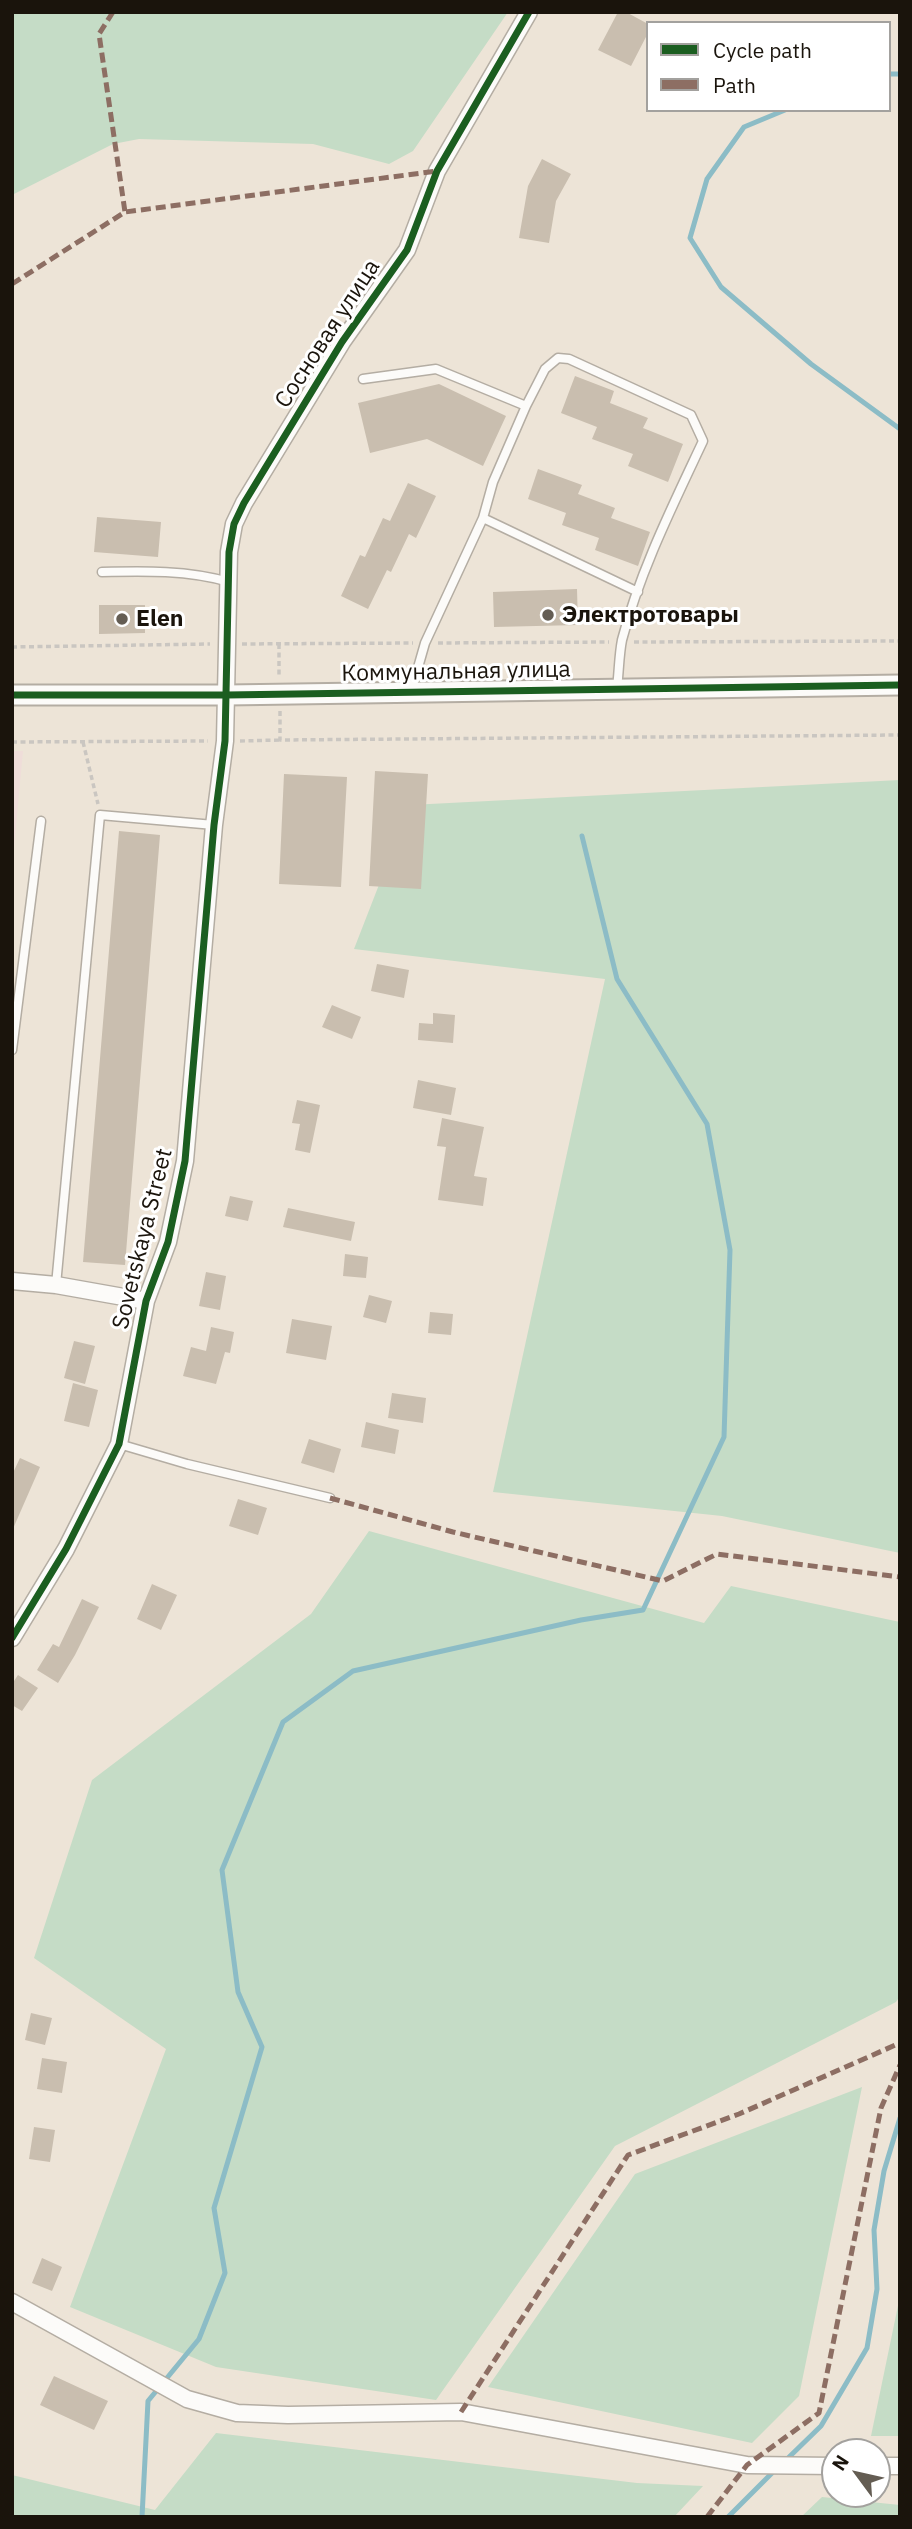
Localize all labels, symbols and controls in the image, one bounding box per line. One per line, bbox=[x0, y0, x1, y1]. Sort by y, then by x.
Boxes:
legend bbox=[646, 21, 891, 112]
text: Cycle path bbox=[713, 36, 812, 64]
text: Path bbox=[713, 71, 756, 99]
street label: Сосновая улица bbox=[270, 255, 386, 413]
place label: Электротовары bbox=[562, 601, 739, 629]
place label: Elen bbox=[136, 605, 184, 633]
marker: Электротовары bbox=[540, 607, 556, 623]
marker: Elen bbox=[114, 611, 130, 627]
street label: Коммунальная улица bbox=[341, 656, 571, 688]
street label: Sovetskaya Street bbox=[107, 1146, 179, 1332]
north arrow bbox=[821, 2438, 891, 2508]
text: N bbox=[826, 2450, 854, 2475]

